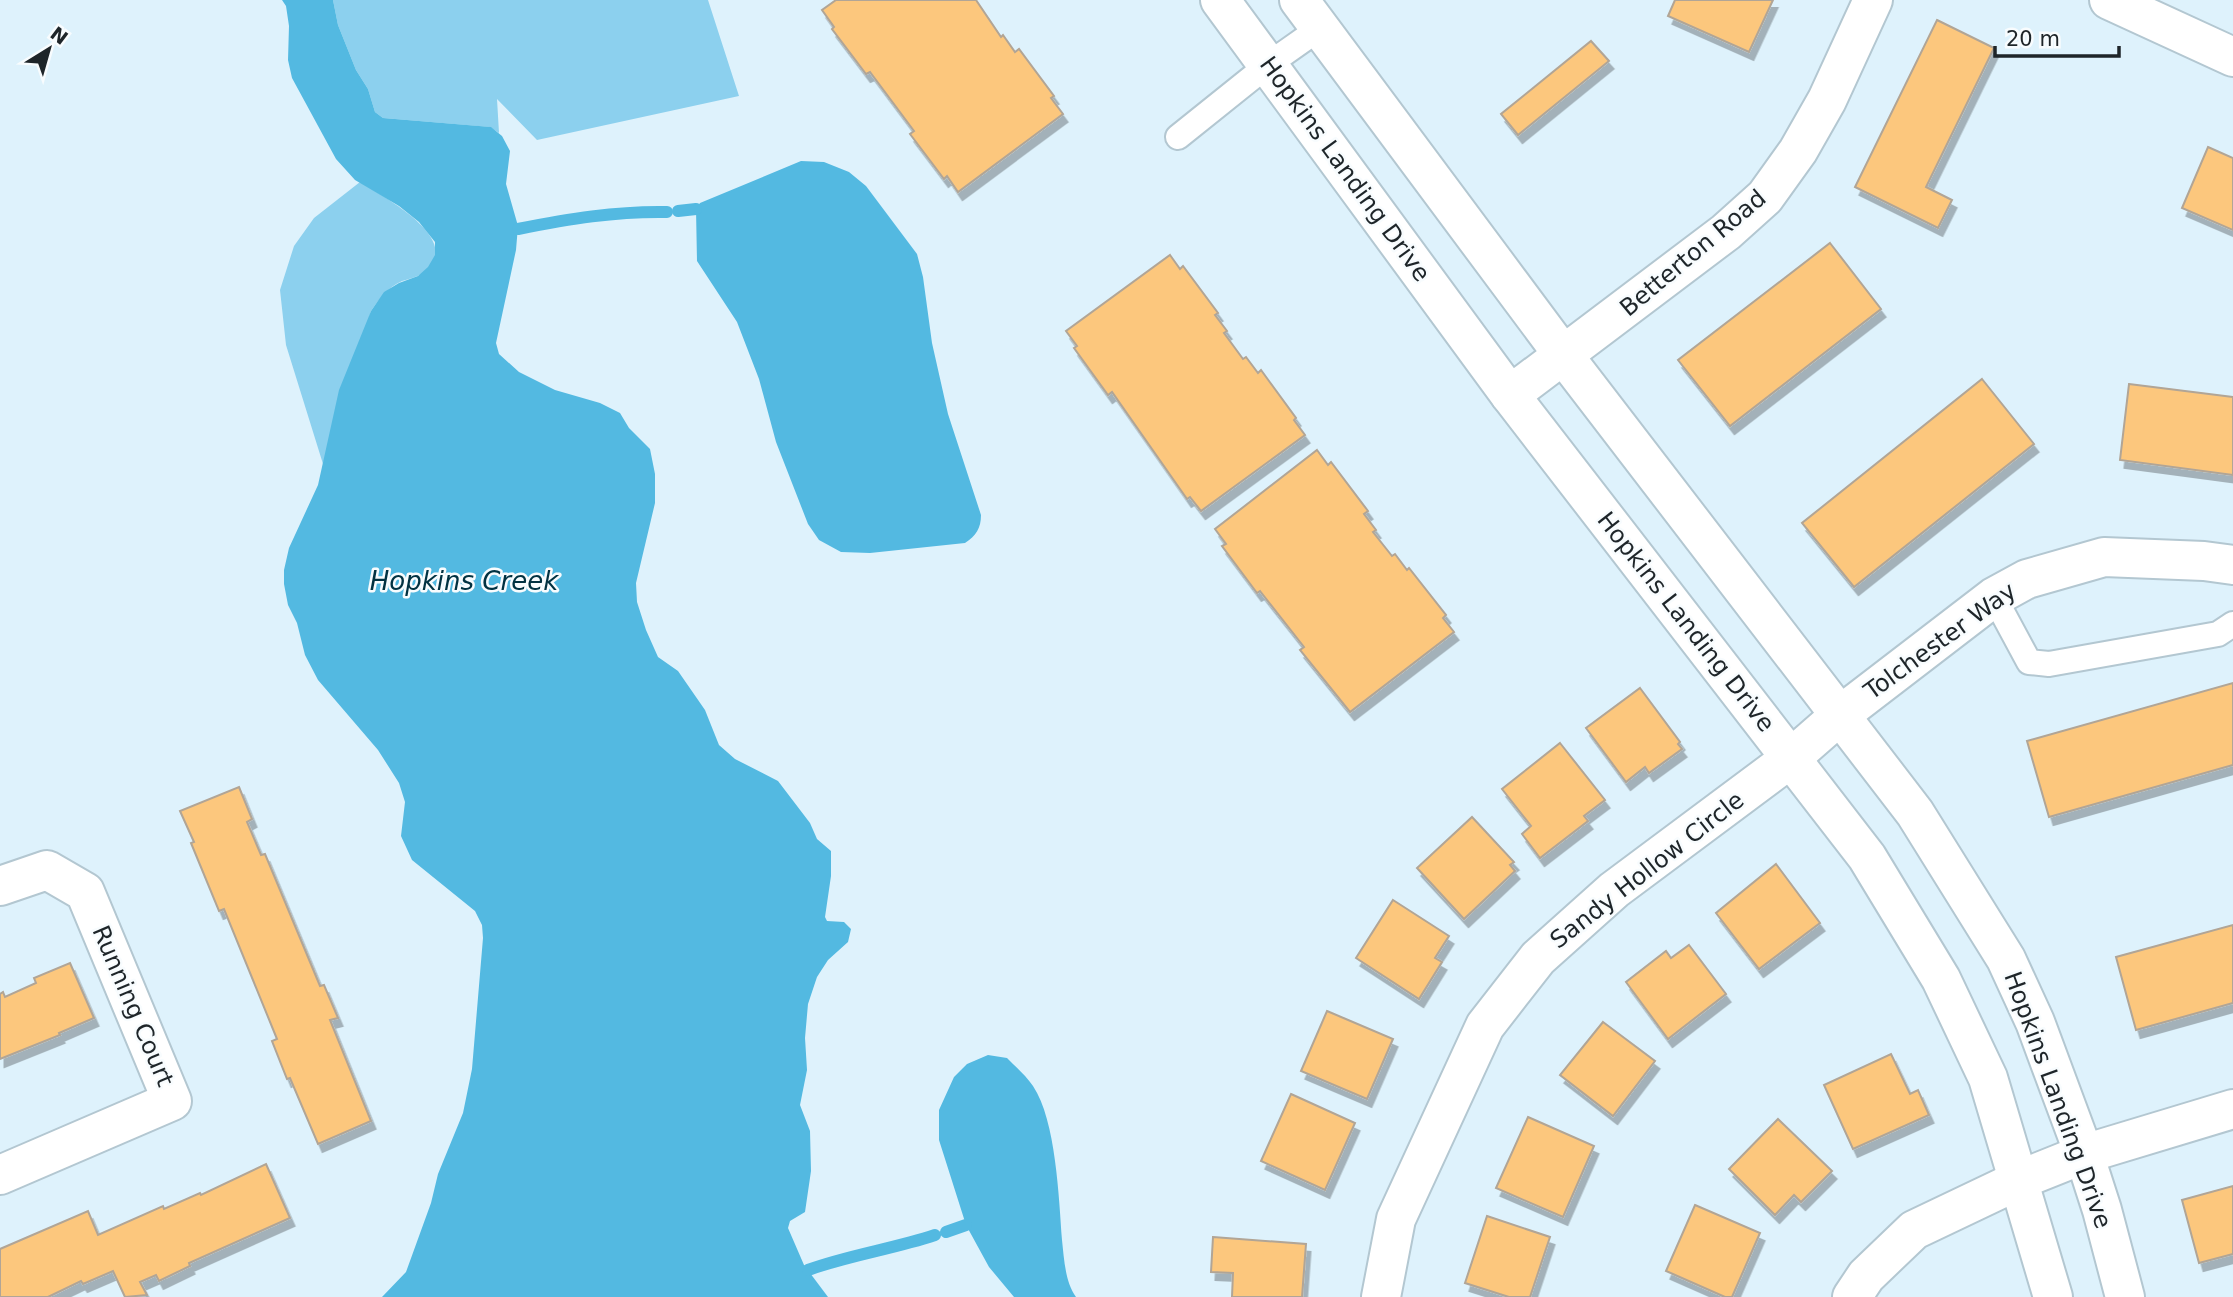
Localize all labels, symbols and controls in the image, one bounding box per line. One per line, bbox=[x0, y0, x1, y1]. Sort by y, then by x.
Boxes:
north arrow bbox=[14, 14, 84, 84]
scale bar bbox=[1995, 14, 2119, 58]
text: N bbox=[46, 22, 72, 49]
text: 20 m bbox=[2006, 27, 2060, 51]
street label: Hopkins Landing Drive bbox=[1254, 51, 1436, 287]
street label: Betterton Road bbox=[1614, 184, 1772, 322]
street label: Hopkins Landing Drive bbox=[1592, 507, 1780, 737]
water label: Hopkins Creek bbox=[370, 566, 559, 596]
street label: Tolchester Way bbox=[1858, 577, 2021, 706]
street label: Sandy Hollow Circle bbox=[1545, 786, 1749, 954]
street label: Running Court bbox=[87, 921, 179, 1091]
street label: Hopkins Landing Drive bbox=[1998, 968, 2118, 1232]

